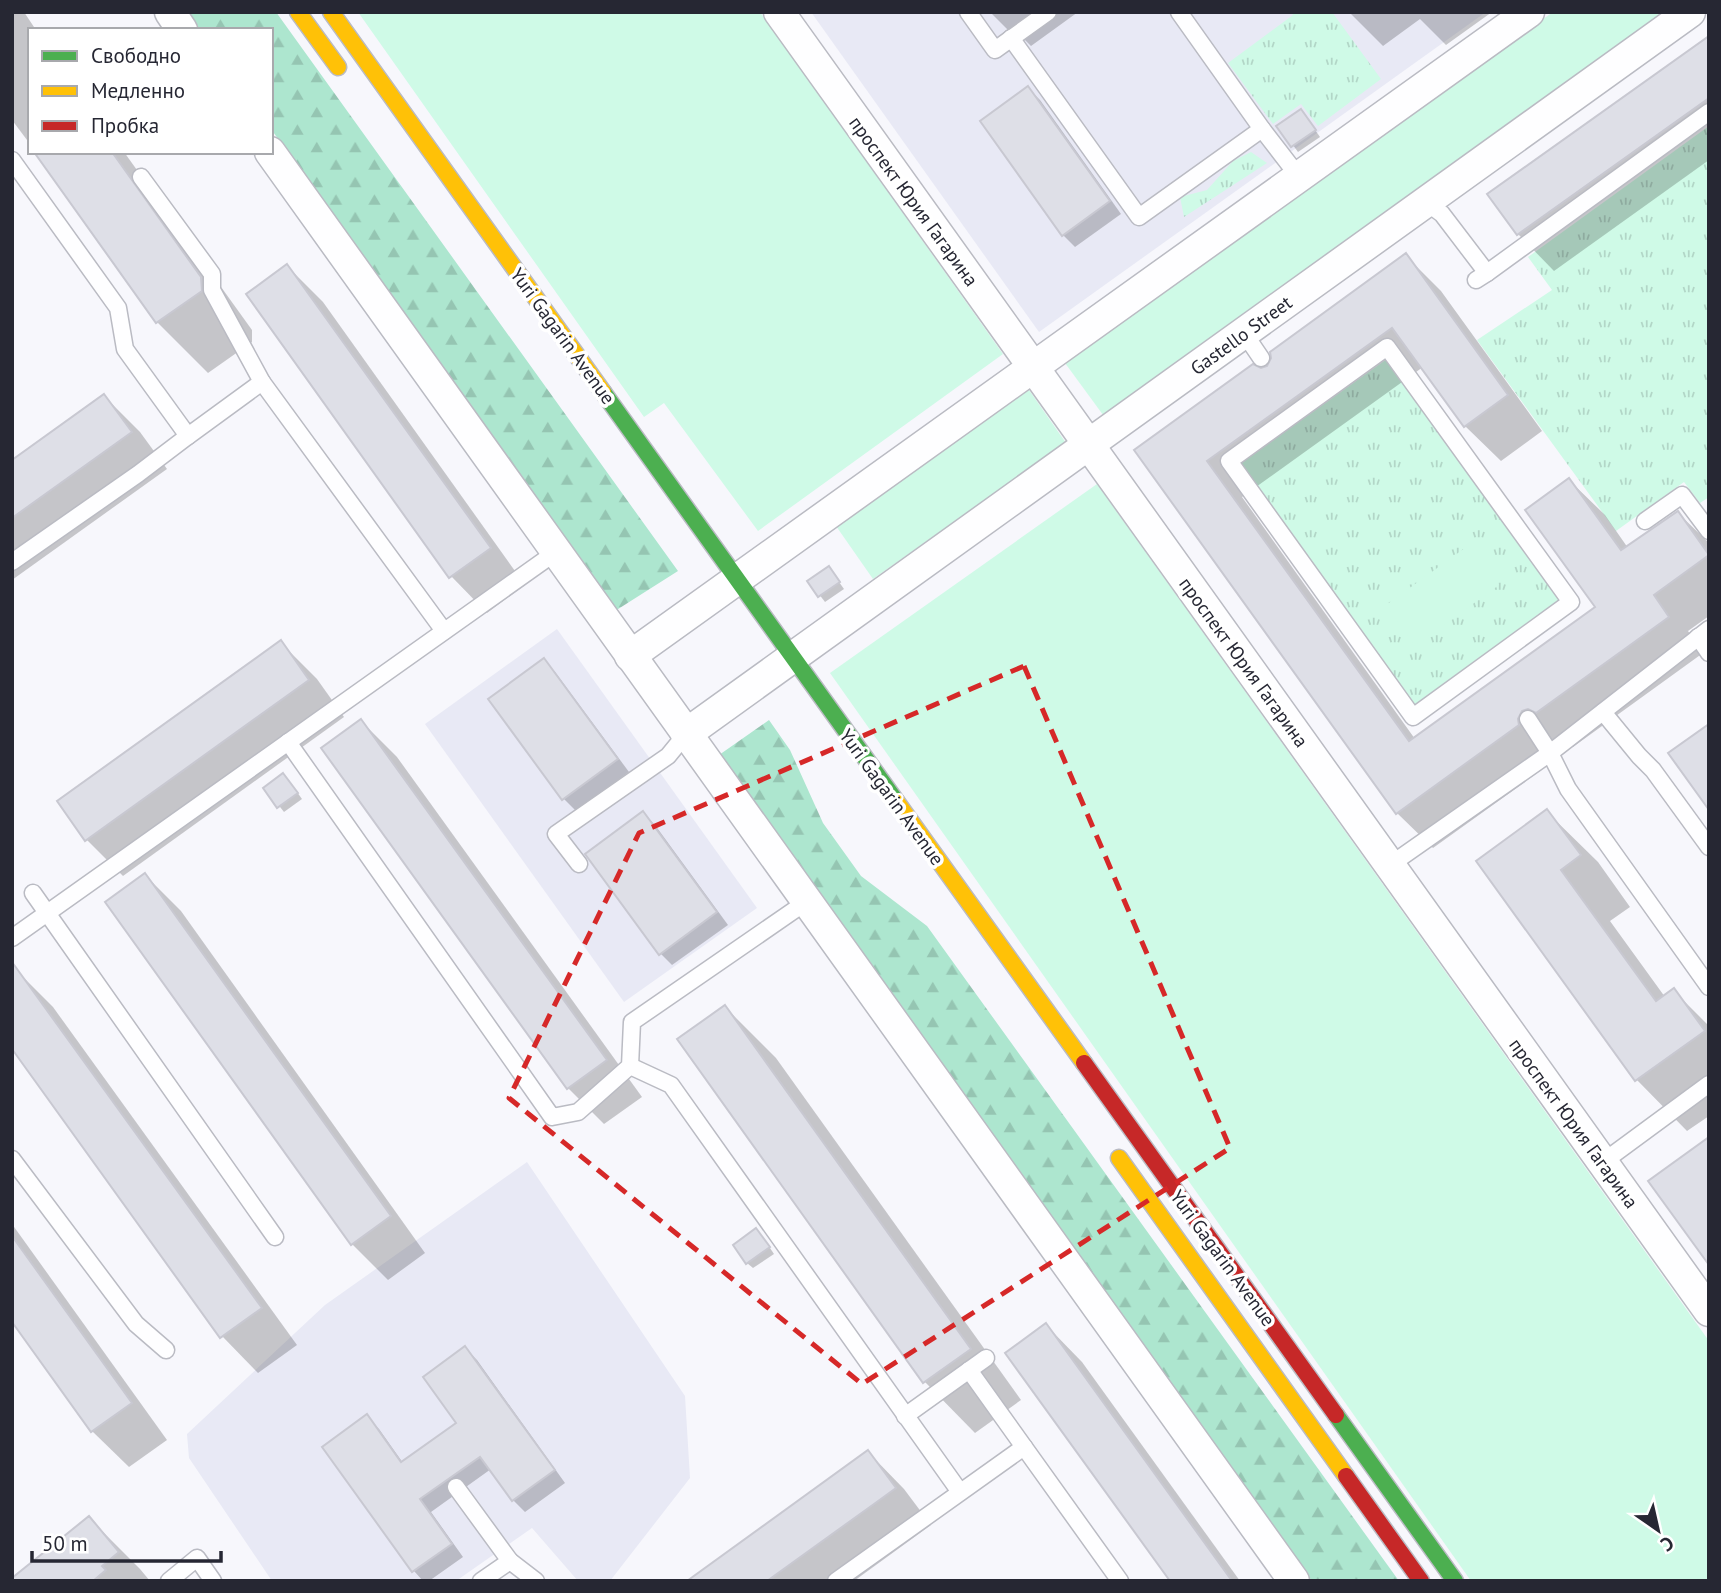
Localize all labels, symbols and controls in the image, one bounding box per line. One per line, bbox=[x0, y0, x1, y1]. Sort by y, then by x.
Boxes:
legend bbox=[28, 28, 273, 154]
text: Свободно bbox=[91, 42, 181, 69]
text: Медленно bbox=[91, 77, 185, 104]
street label: проспект Юрия Гагарина bbox=[844, 111, 984, 291]
text: Пробка bbox=[91, 112, 159, 139]
street label: Yuri Gagarin Avenue bbox=[506, 263, 620, 409]
street label: Gastello Street bbox=[1185, 290, 1297, 380]
street label: проспект Юрия Гагарина bbox=[1174, 572, 1314, 752]
street label: Yuri Gagarin Avenue bbox=[835, 724, 949, 870]
street label: проспект Юрия Гагарина bbox=[1504, 1033, 1644, 1213]
street label: Yuri Gagarin Avenue bbox=[1166, 1185, 1280, 1331]
north arrow bbox=[1623, 1495, 1693, 1565]
scale bar bbox=[32, 1520, 220, 1564]
text: 50 m bbox=[42, 1530, 88, 1557]
text: С bbox=[1656, 1531, 1679, 1557]

